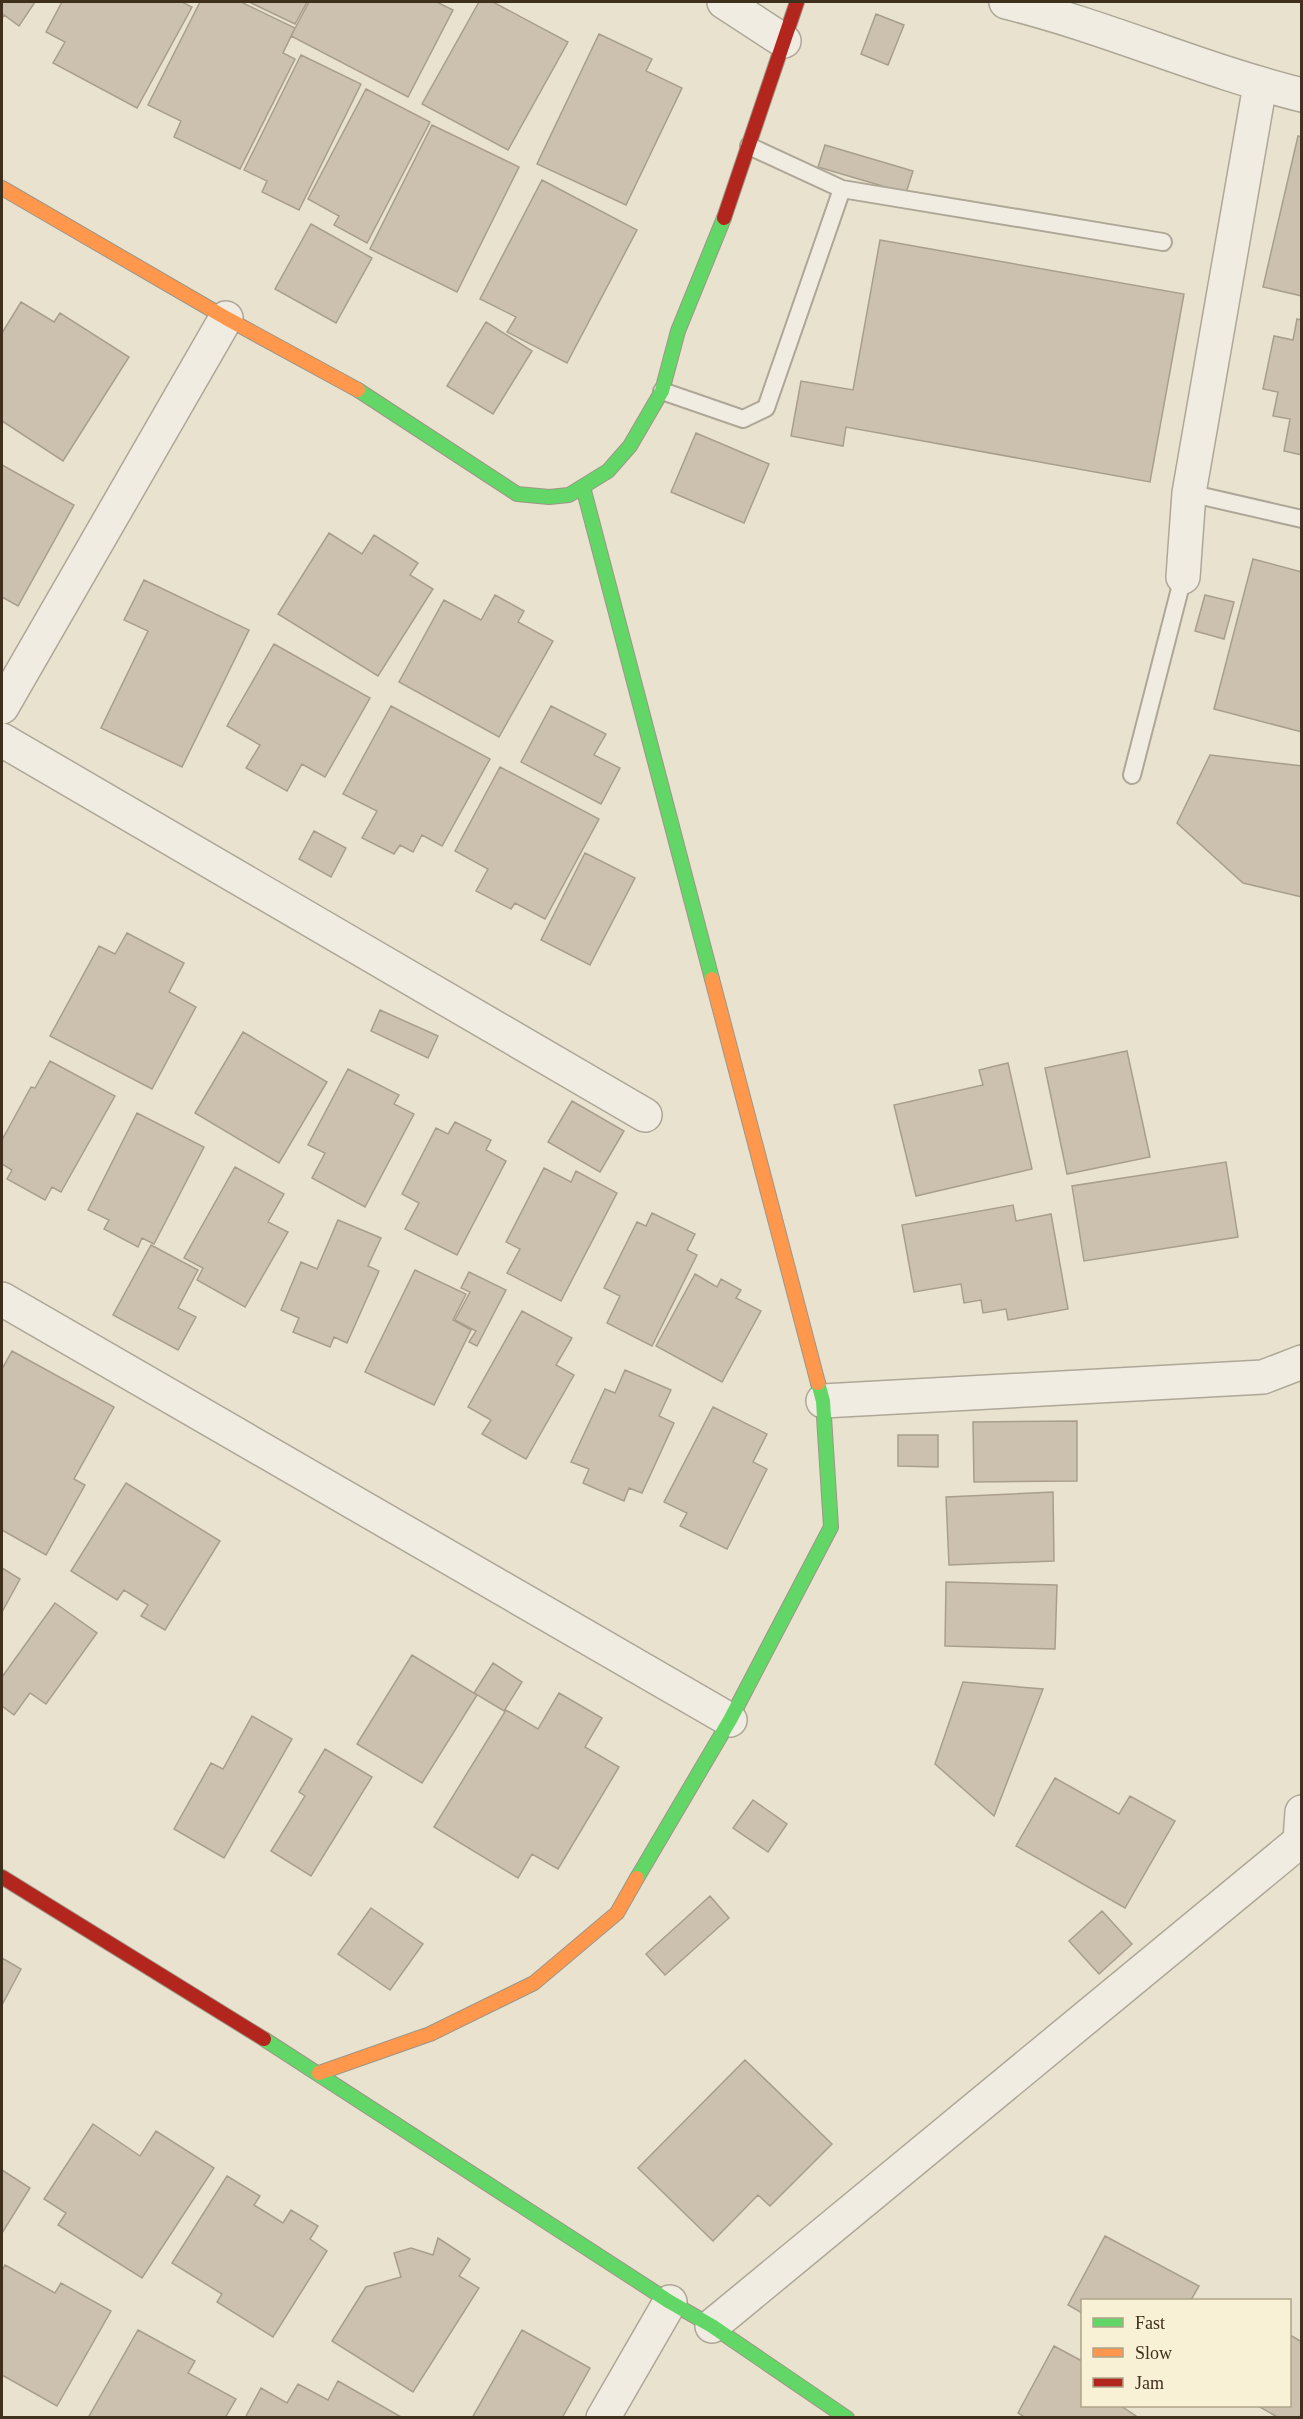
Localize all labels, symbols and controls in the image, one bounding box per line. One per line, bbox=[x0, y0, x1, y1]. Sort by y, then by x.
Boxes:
legend bbox=[1081, 2299, 1291, 2407]
text: Fast bbox=[1135, 2313, 1165, 2333]
text: Slow bbox=[1135, 2343, 1172, 2363]
text: Jam bbox=[1135, 2373, 1164, 2393]

